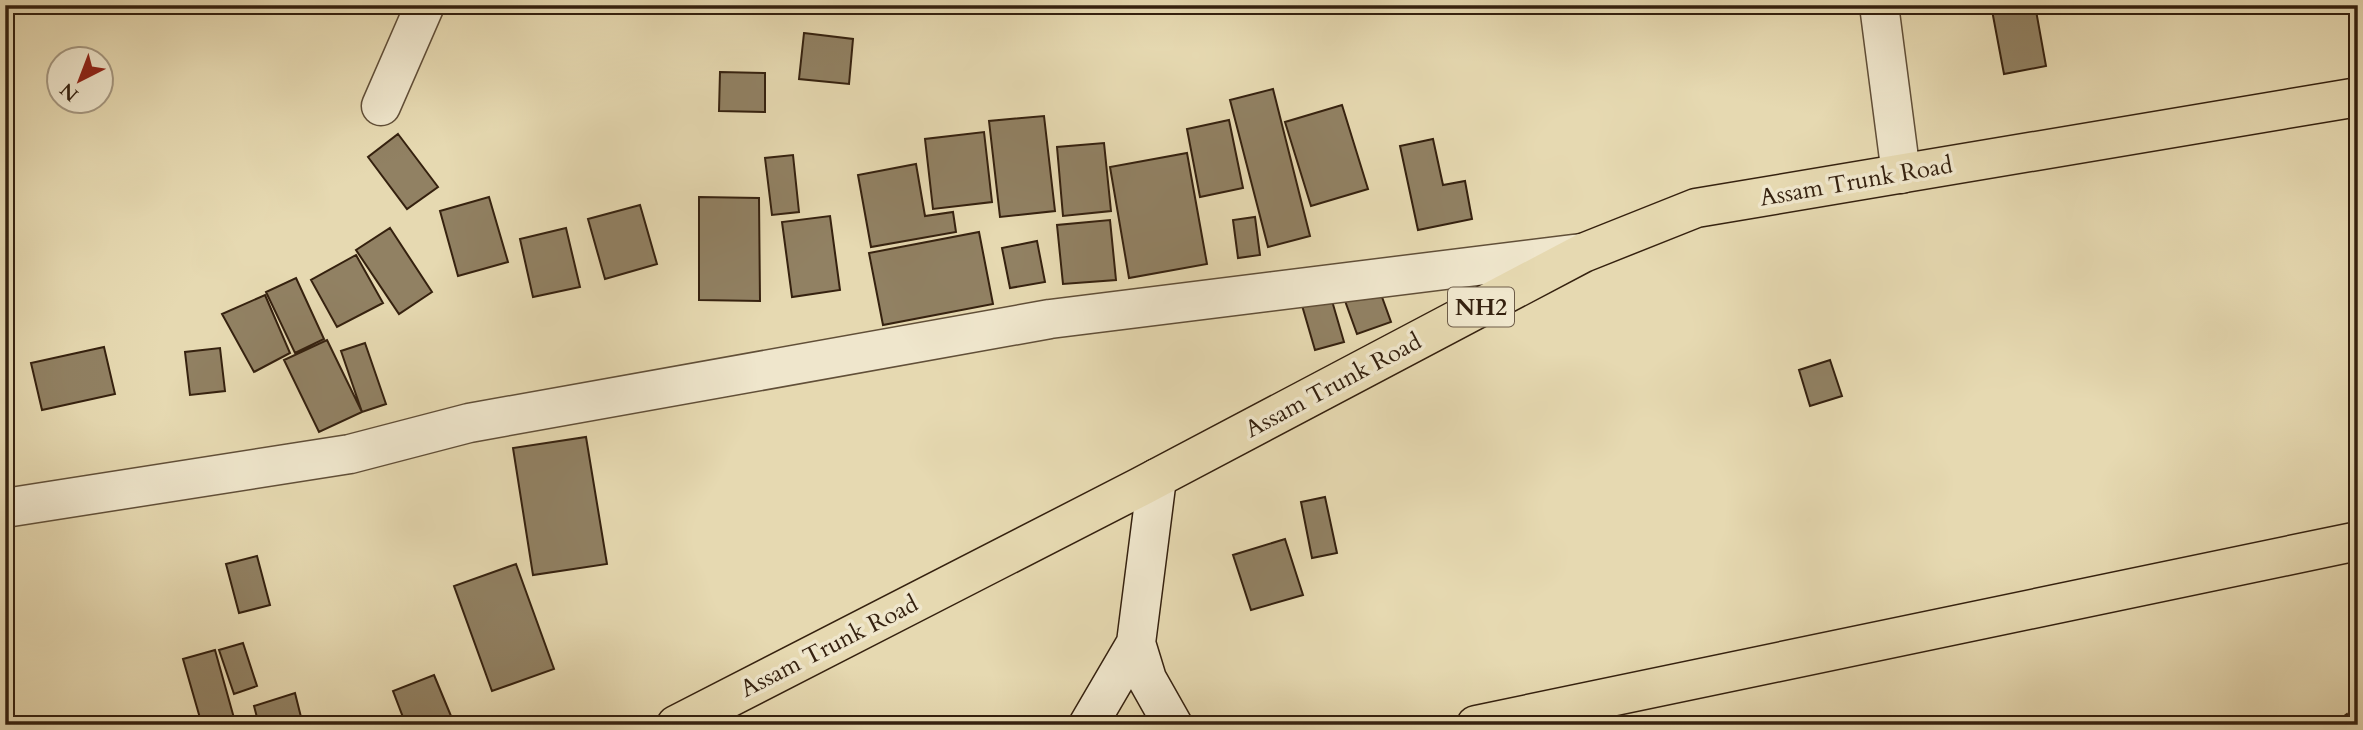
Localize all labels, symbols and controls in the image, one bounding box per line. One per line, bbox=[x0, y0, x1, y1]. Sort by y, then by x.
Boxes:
north arrow bbox=[46, 46, 116, 116]
text: N bbox=[54, 76, 84, 107]
street label: Assam Trunk Road bbox=[1757, 148, 1955, 215]
road number: NH2 bbox=[1448, 288, 1514, 326]
street label: Assam Trunk Road bbox=[1239, 325, 1427, 446]
street label: Assam Trunk Road bbox=[735, 587, 924, 706]

